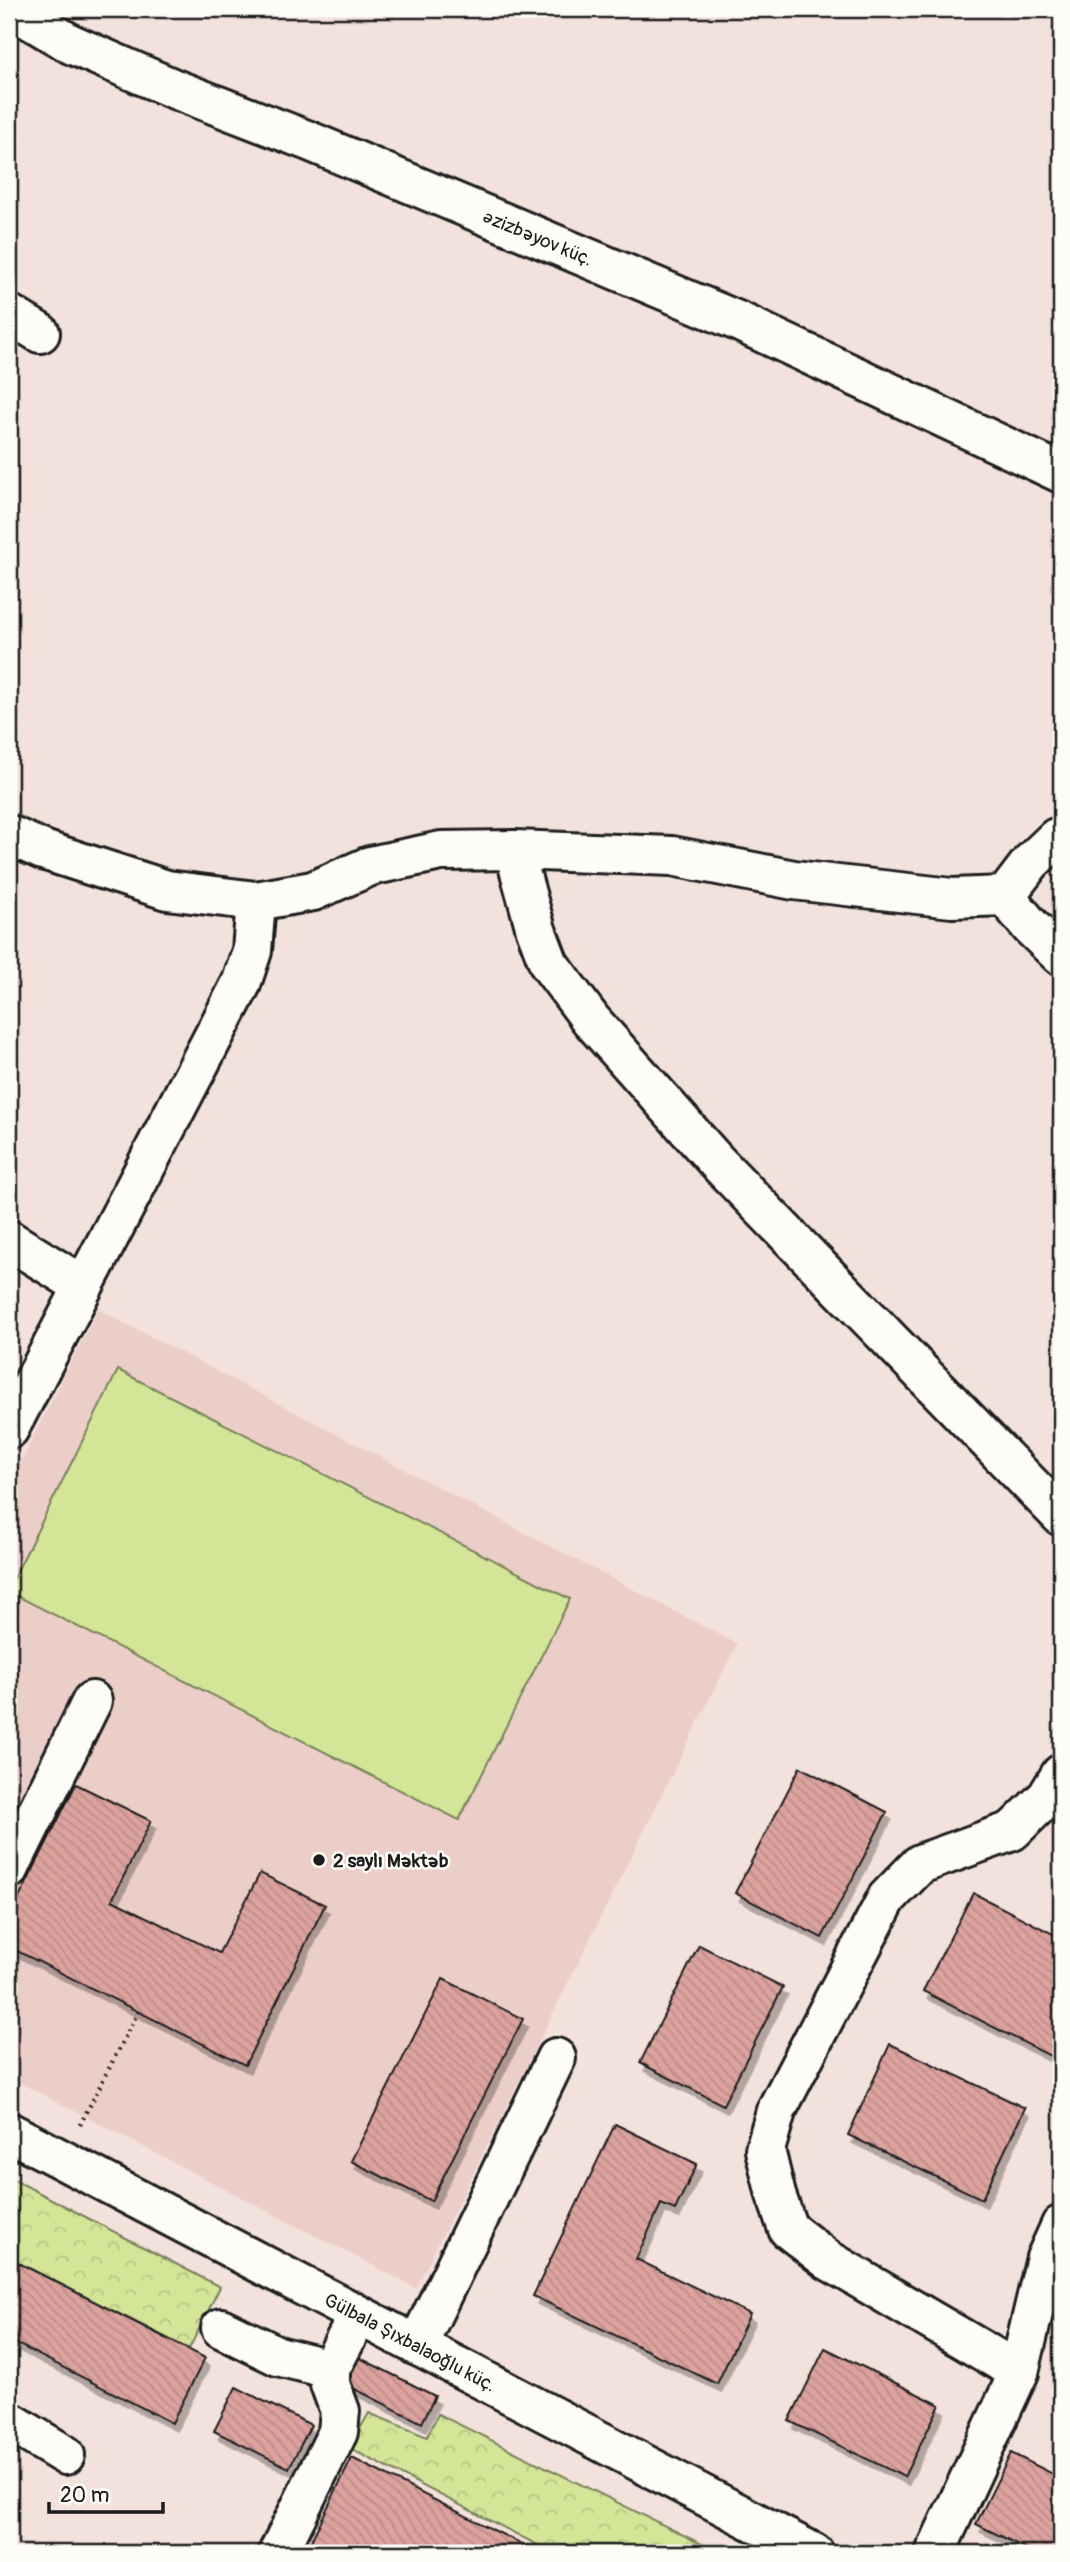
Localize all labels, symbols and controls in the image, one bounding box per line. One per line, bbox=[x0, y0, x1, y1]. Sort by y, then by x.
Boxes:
street label: Əzizbəyov küç. bbox=[479, 204, 596, 272]
place label: 2 saylı Məktəb bbox=[333, 1849, 448, 1873]
marker: 2 saylı Məktəb bbox=[311, 1852, 327, 1868]
street label: Gülbala Şıxbalaoğlu küç. bbox=[320, 2288, 500, 2398]
scale bar bbox=[49, 2471, 163, 2515]
text: 20 m bbox=[60, 2482, 109, 2509]

